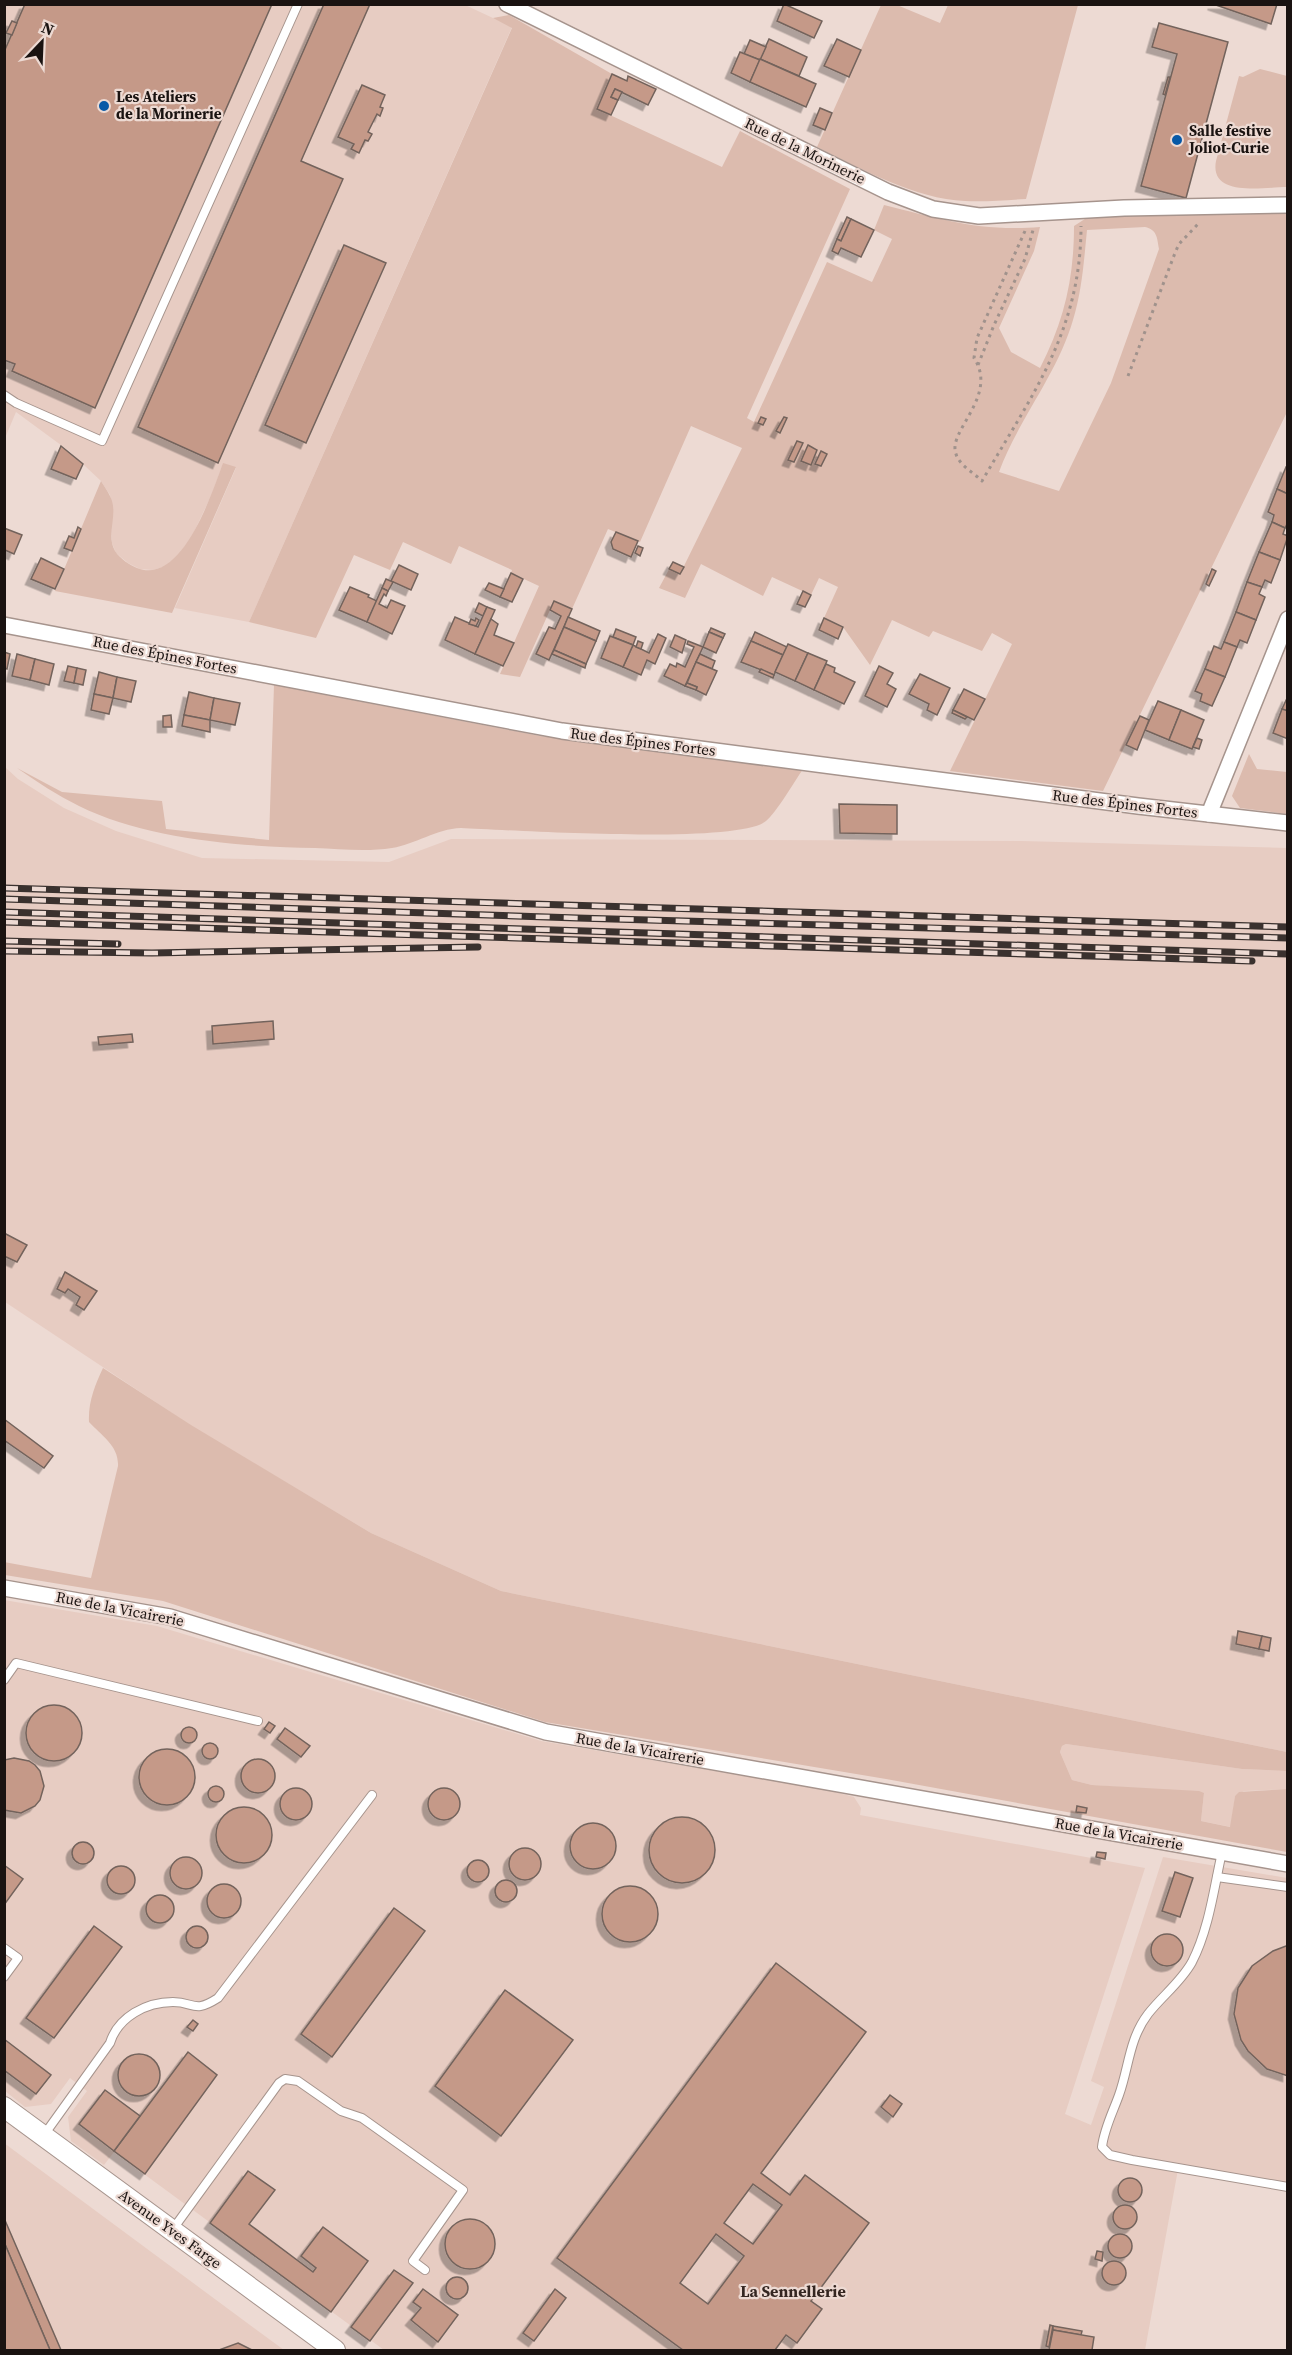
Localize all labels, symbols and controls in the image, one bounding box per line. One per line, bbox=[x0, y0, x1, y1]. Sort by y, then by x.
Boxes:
north arrow bbox=[12, 12, 72, 72]
text: N bbox=[38, 16, 58, 41]
place label: Les Ateliers de la Morinerie bbox=[116, 86, 222, 124]
marker: Les Ateliers de la Morinerie bbox=[97, 99, 111, 113]
street label: Rue de la Morinerie bbox=[741, 112, 869, 189]
place label: Salle festive Joliot-Curie bbox=[1188, 120, 1271, 158]
marker: Salle festive Joliot-Curie bbox=[1170, 133, 1184, 147]
street label: Rue des Épines Fortes bbox=[91, 630, 239, 679]
street label: Rue des Épines Fortes bbox=[569, 722, 717, 761]
street label: Rue des Épines Fortes bbox=[1051, 784, 1199, 823]
street label: Rue de la Vicairerie bbox=[54, 1586, 186, 1631]
street label: Rue de la Vicairerie bbox=[574, 1727, 706, 1770]
street label: Rue de la Vicairerie bbox=[1053, 1812, 1185, 1855]
street label: Avenue Yves Farge bbox=[114, 2184, 226, 2273]
district label: La Sennellerie bbox=[740, 2280, 846, 2302]

